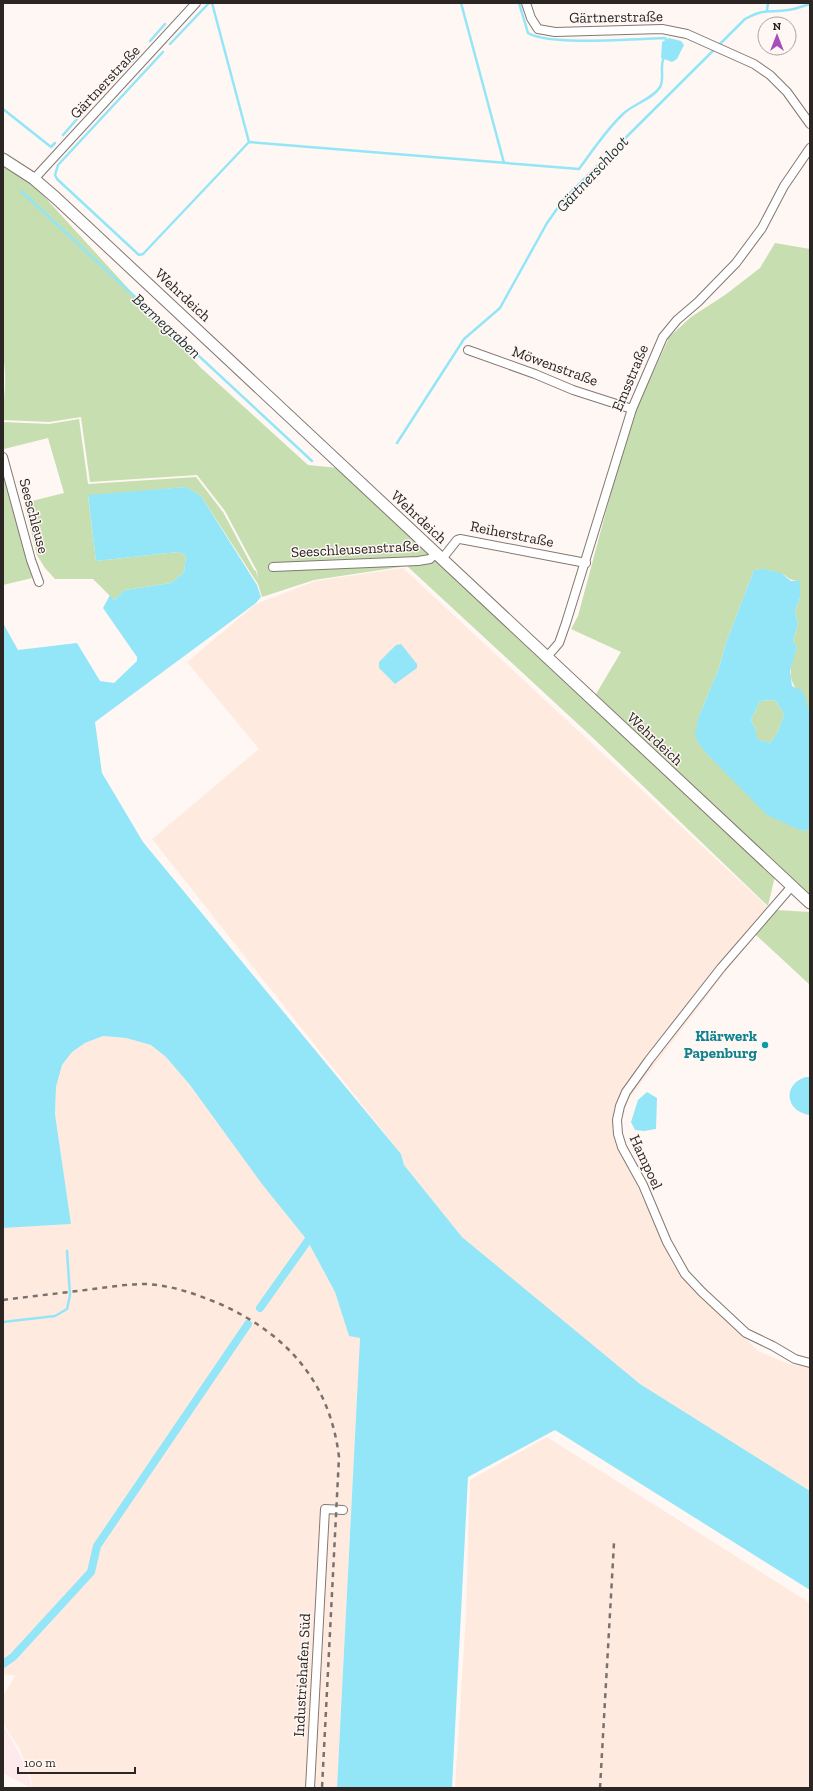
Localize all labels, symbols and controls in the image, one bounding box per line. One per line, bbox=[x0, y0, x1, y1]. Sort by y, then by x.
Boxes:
street label: Gärtnerstraße bbox=[569, 7, 663, 27]
north arrow bbox=[757, 16, 797, 56]
text: N bbox=[773, 20, 782, 33]
street label: Gärtnerstraße bbox=[66, 42, 144, 122]
water label: Gärtnerschloot bbox=[552, 132, 632, 216]
street label: Wehrdeich bbox=[151, 265, 215, 326]
water label: Bermegraben bbox=[129, 290, 205, 362]
street label: Möwenstraße bbox=[510, 342, 600, 390]
street label: Emsstraße bbox=[608, 342, 652, 414]
street label: Seeschleuse bbox=[15, 476, 53, 556]
street label: Wehrdeich bbox=[387, 487, 451, 548]
street label: Reiherstraße bbox=[469, 517, 555, 551]
street label: Seeschleusenstraße bbox=[291, 537, 419, 561]
street label: Wehrdeich bbox=[623, 709, 687, 770]
place label: Klärwerk Papenburg bbox=[684, 1027, 758, 1062]
marker: Klärwerk Papenburg bbox=[760, 1040, 770, 1050]
street label: Hampoel bbox=[626, 1132, 666, 1192]
street label: Industriehafen Süd bbox=[290, 1612, 314, 1737]
scale bar bbox=[18, 1749, 135, 1775]
text: 100 m bbox=[24, 1756, 56, 1770]

